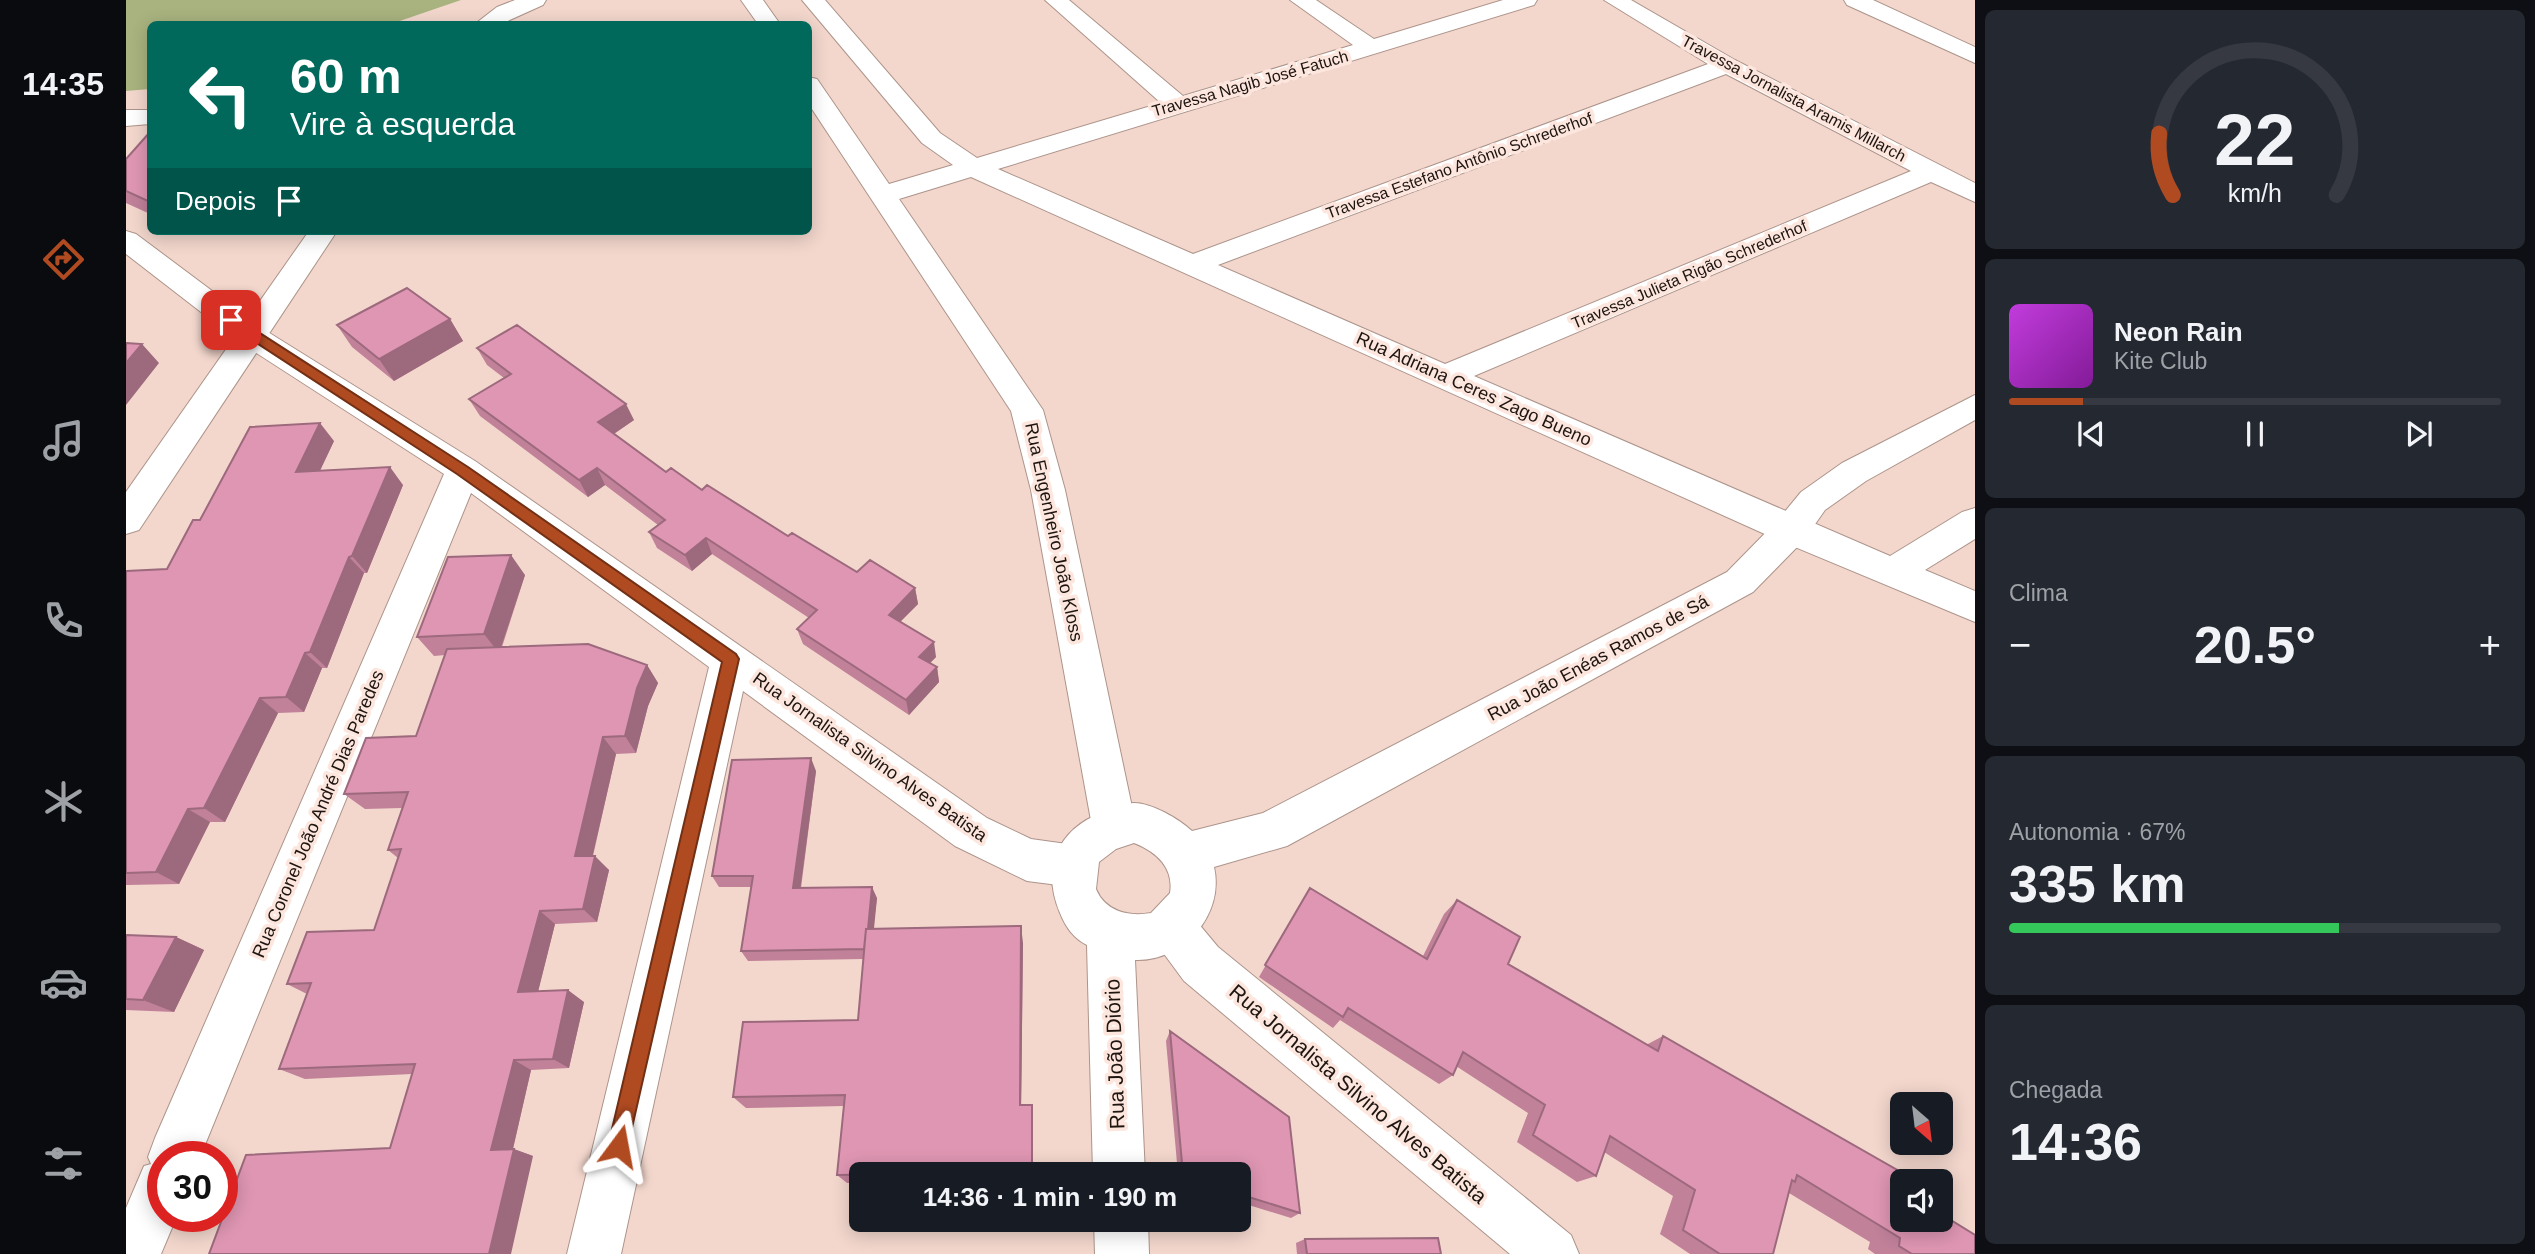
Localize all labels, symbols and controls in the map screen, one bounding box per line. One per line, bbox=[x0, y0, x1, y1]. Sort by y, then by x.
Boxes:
street label: Travessa Jornalista Aramis Millarch bbox=[1679, 32, 1909, 165]
street label: Travessa Nagib José Fatuch bbox=[1150, 47, 1350, 120]
icon: left bbox=[175, 49, 266, 140]
text: 60 m bbox=[290, 49, 402, 103]
text: 14:35 bbox=[22, 66, 104, 102]
text: 22 bbox=[2215, 100, 2295, 181]
text: Vire à esquerda bbox=[290, 106, 515, 142]
street label: Travessa Estefano Antônio Schrederhof bbox=[1324, 109, 1595, 222]
text: km/h bbox=[2228, 179, 2282, 207]
icon: arrive bbox=[270, 182, 308, 220]
text: Depois bbox=[175, 186, 256, 216]
street label: Travessa Julieta Rigão Schrederhof bbox=[1569, 217, 1810, 332]
icon: directions bbox=[39, 235, 88, 284]
pin bbox=[201, 290, 261, 350]
icon: arrive bbox=[212, 301, 250, 339]
text: Neon Rain bbox=[2114, 317, 2243, 347]
street label: Rua Adriana Ceres Zago Bueno bbox=[1353, 328, 1595, 450]
text: Kite Club bbox=[2114, 348, 2207, 374]
icon: previous bbox=[2072, 415, 2110, 453]
icon: pause bbox=[2236, 415, 2274, 453]
icon: next bbox=[2400, 415, 2438, 453]
icon: music bbox=[39, 416, 88, 465]
street label: Rua Engenheiro João Kloss bbox=[1021, 421, 1087, 643]
text: Clima bbox=[2009, 580, 2068, 606]
street label: Rua João Enéas Ramos de Sá bbox=[1484, 591, 1713, 725]
icon: phone bbox=[39, 596, 88, 645]
text: 20.5° bbox=[2194, 616, 2316, 674]
text: − bbox=[2009, 624, 2031, 666]
text: + bbox=[2479, 624, 2501, 666]
street label: Rua Coronel João André Dias Paredes bbox=[248, 667, 388, 961]
street label: Rua Jornalista Silvino Alves Batista bbox=[749, 668, 992, 846]
icon: climate bbox=[39, 777, 88, 826]
text: Autonomia · 67% bbox=[2009, 819, 2185, 845]
text: 335 km bbox=[2009, 855, 2185, 913]
icon: car bbox=[39, 958, 88, 1007]
street label: Rua João Diório bbox=[1100, 978, 1129, 1130]
street label: Rua Jornalista Silvino Alves Batista bbox=[1225, 979, 1492, 1208]
text: Chegada bbox=[2009, 1077, 2102, 1103]
north arrow bbox=[1890, 1092, 1953, 1155]
map controls bbox=[1890, 1092, 1953, 1232]
position arrow bbox=[582, 1109, 656, 1183]
text: 14:36 bbox=[2009, 1113, 2142, 1171]
icon: filters bbox=[39, 1139, 88, 1188]
speed limit sign: 30 bbox=[147, 1141, 238, 1232]
button: sound bbox=[1890, 1169, 1953, 1232]
text: 14:36 · 1 min · 190 m bbox=[923, 1182, 1177, 1212]

